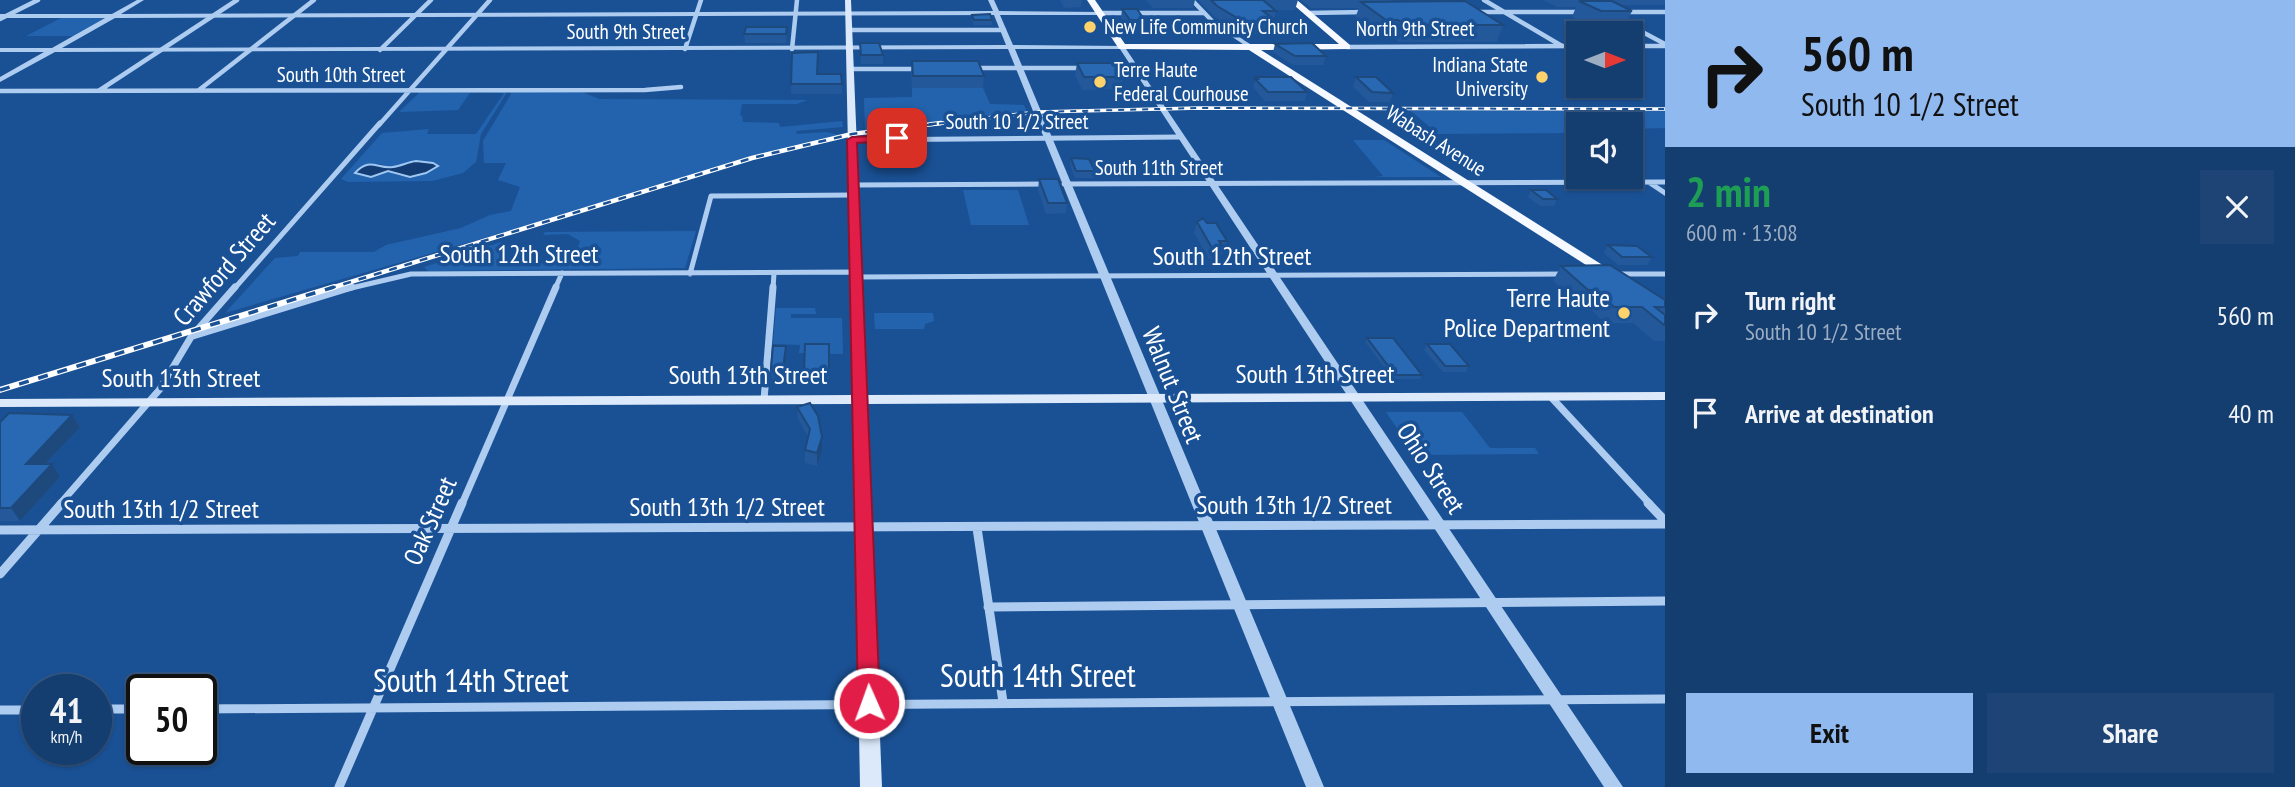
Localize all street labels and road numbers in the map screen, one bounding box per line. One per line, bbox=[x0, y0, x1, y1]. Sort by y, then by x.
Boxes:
street label: North 9th Street bbox=[1356, 15, 1474, 42]
street label: South 9th Street bbox=[566, 18, 686, 45]
street label: South 10th Street bbox=[277, 61, 405, 88]
street label: Wabash Avenue bbox=[1381, 99, 1491, 182]
street label: South 10 1/2 Street bbox=[945, 108, 1089, 135]
street label: South 11th Street bbox=[1095, 154, 1223, 181]
street label: Crawford Street bbox=[165, 205, 282, 332]
street label: South 12th Street bbox=[439, 237, 599, 270]
street label: South 12th Street bbox=[1152, 239, 1312, 272]
street label: Walnut Street bbox=[1135, 322, 1212, 448]
street label: South 13th Street bbox=[1235, 357, 1395, 390]
street label: South 13th Street bbox=[668, 358, 828, 391]
street label: South 13th Street bbox=[101, 361, 261, 394]
street label: Ohio Street bbox=[1390, 416, 1473, 519]
street label: Oak Street bbox=[395, 471, 464, 570]
street label: South 13th 1/2 Street bbox=[1196, 488, 1392, 521]
street label: South 13th 1/2 Street bbox=[629, 490, 825, 523]
street label: South 13th 1/2 Street bbox=[63, 492, 259, 525]
street label: South 14th Street bbox=[940, 654, 1136, 696]
street label: South 14th Street bbox=[373, 659, 569, 701]

